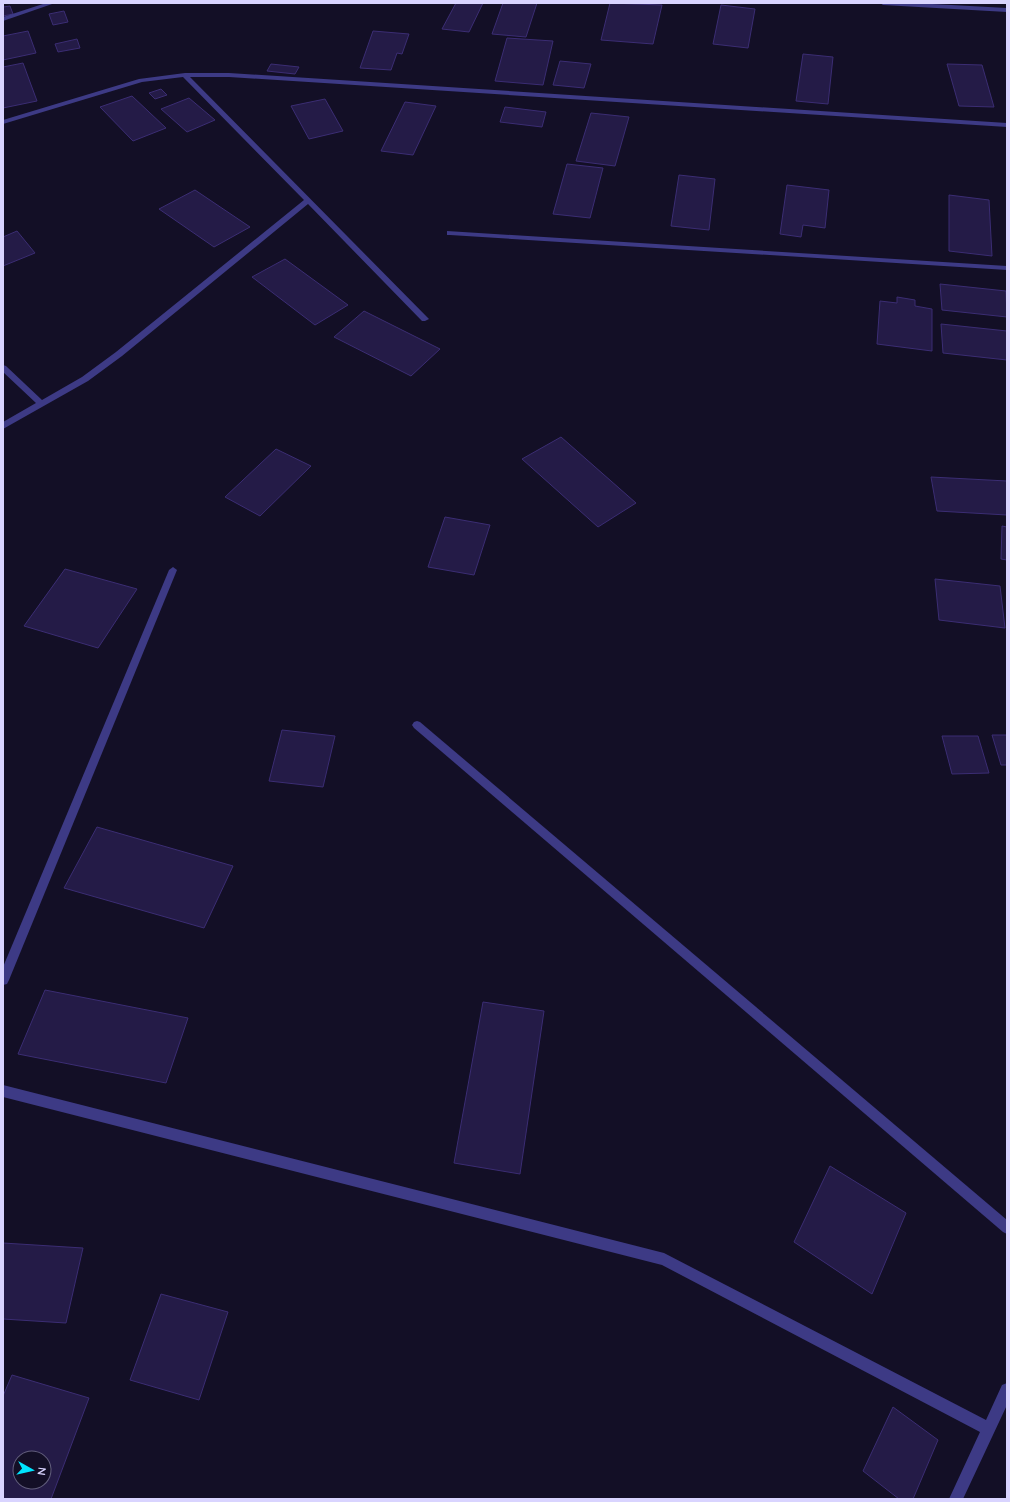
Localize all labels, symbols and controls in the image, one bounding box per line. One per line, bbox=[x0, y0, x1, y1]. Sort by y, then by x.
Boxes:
north arrow bbox=[12, 1450, 52, 1490]
text: N bbox=[34, 1466, 49, 1476]

